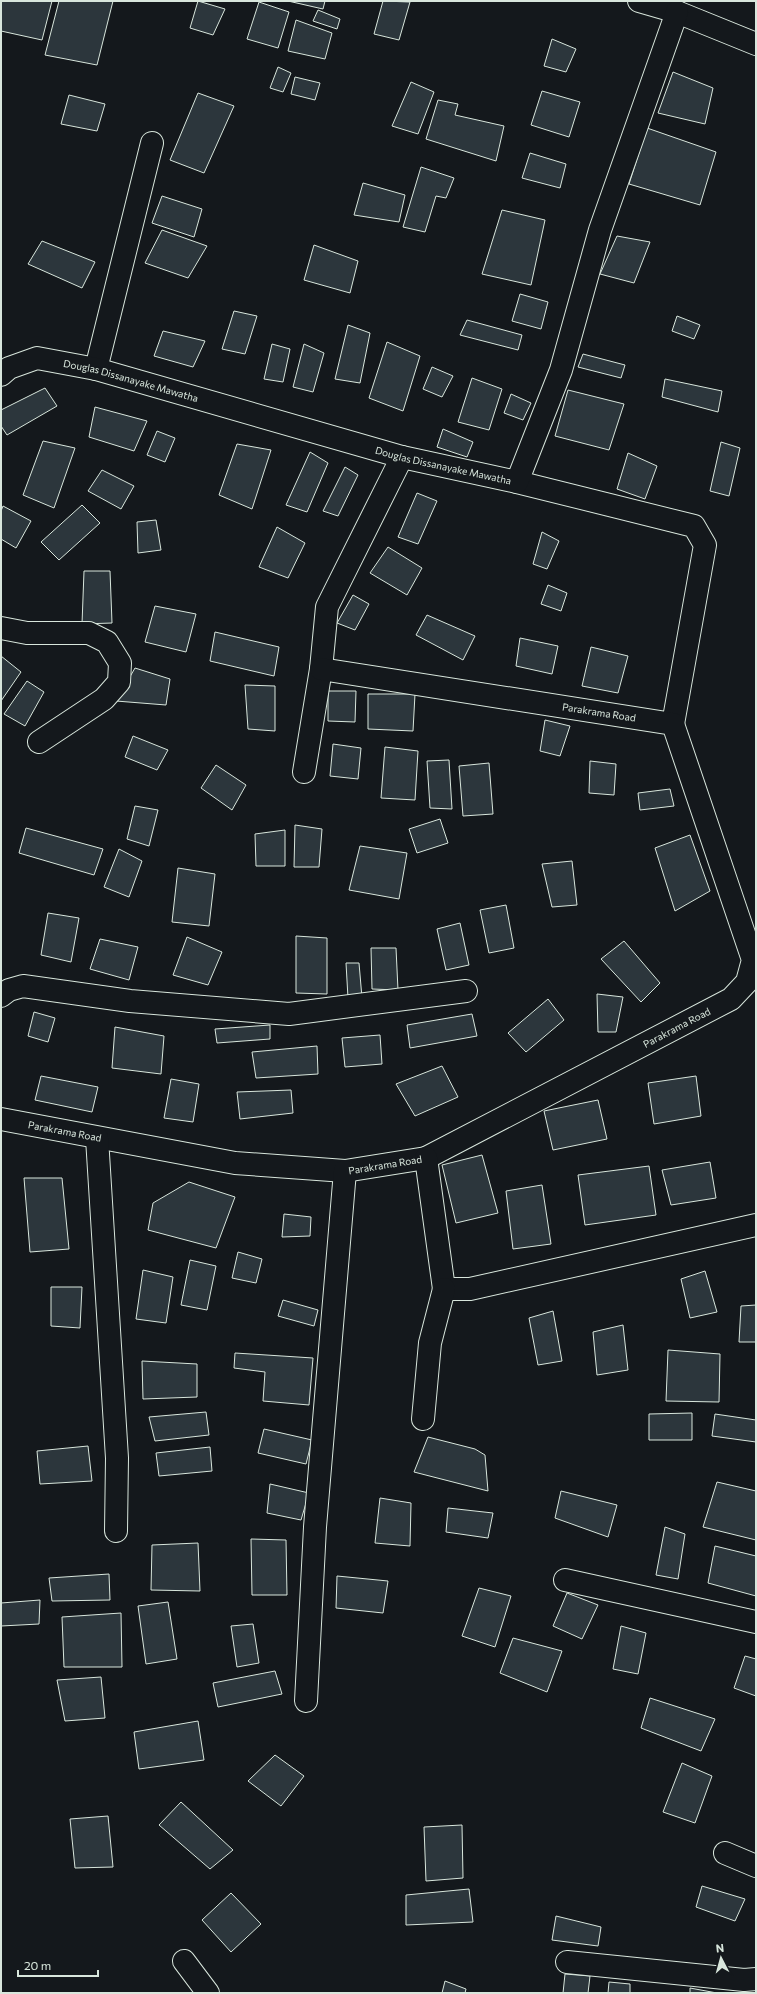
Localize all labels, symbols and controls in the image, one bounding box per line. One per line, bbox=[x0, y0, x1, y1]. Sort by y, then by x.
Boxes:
street label: Douglas Dissanayake Mawatha bbox=[62, 357, 200, 404]
street label: Douglas Dissanayake Mawatha bbox=[374, 444, 513, 487]
street label: Parakrama Road bbox=[561, 700, 637, 724]
street label: Parakrama Road bbox=[641, 1005, 713, 1050]
street label: Parakrama Road bbox=[27, 1118, 103, 1144]
street label: Parakrama Road bbox=[347, 1153, 423, 1176]
north arrow bbox=[701, 1938, 741, 1978]
text: N bbox=[715, 1941, 725, 1954]
scale bar bbox=[18, 1952, 98, 1978]
text: 20 m bbox=[24, 1958, 51, 1972]

